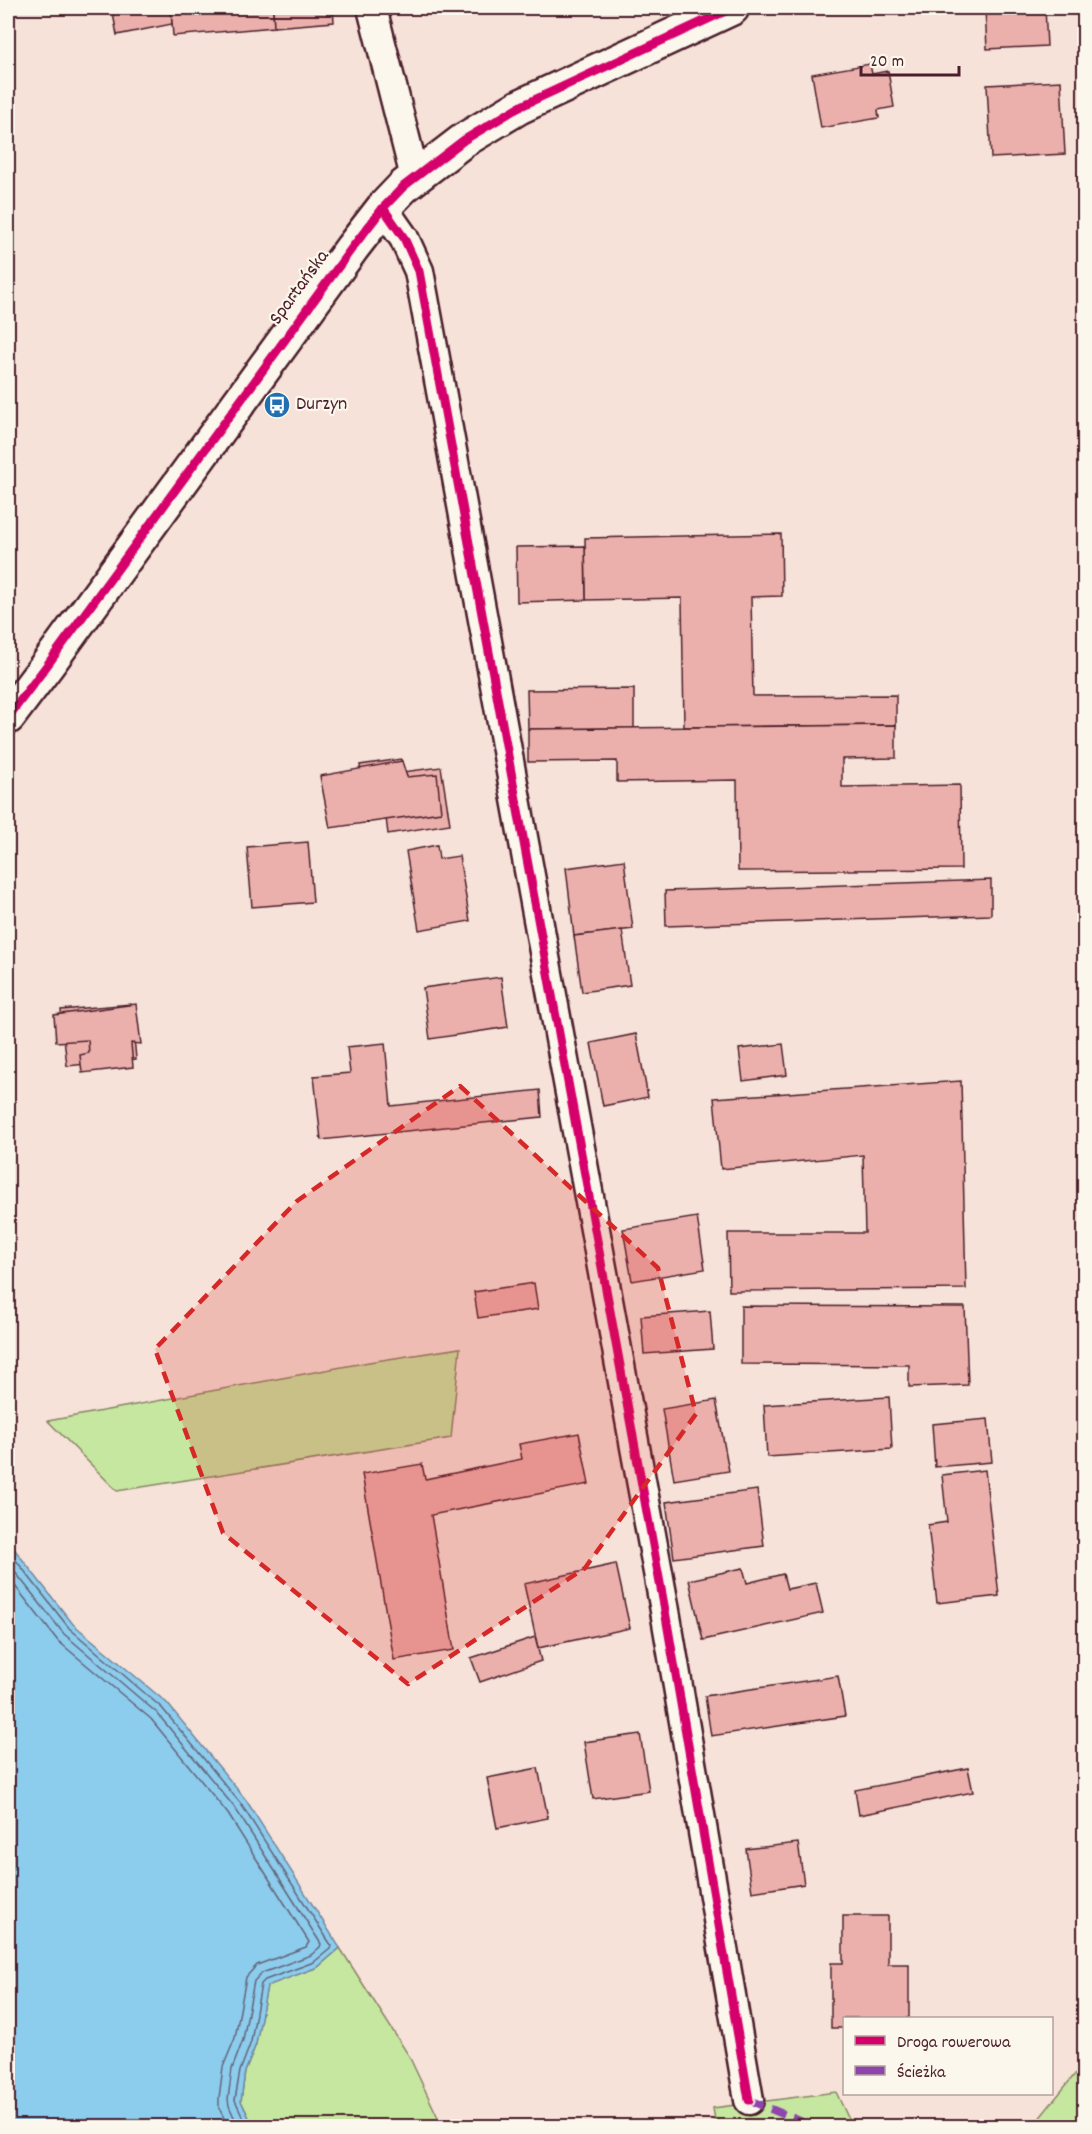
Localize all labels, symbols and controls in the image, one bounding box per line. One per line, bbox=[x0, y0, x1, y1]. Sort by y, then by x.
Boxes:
scale bar bbox=[861, 39, 958, 77]
text: 20 m bbox=[870, 50, 904, 75]
street label: Spartańska bbox=[263, 244, 337, 331]
bus stop icon: Durzyn bbox=[262, 390, 292, 420]
place label: Durzyn bbox=[296, 391, 347, 419]
legend bbox=[843, 2017, 1053, 2095]
text: Droga rowerowa bbox=[897, 2031, 1011, 2056]
text: Ścieżka bbox=[897, 2061, 946, 2086]

